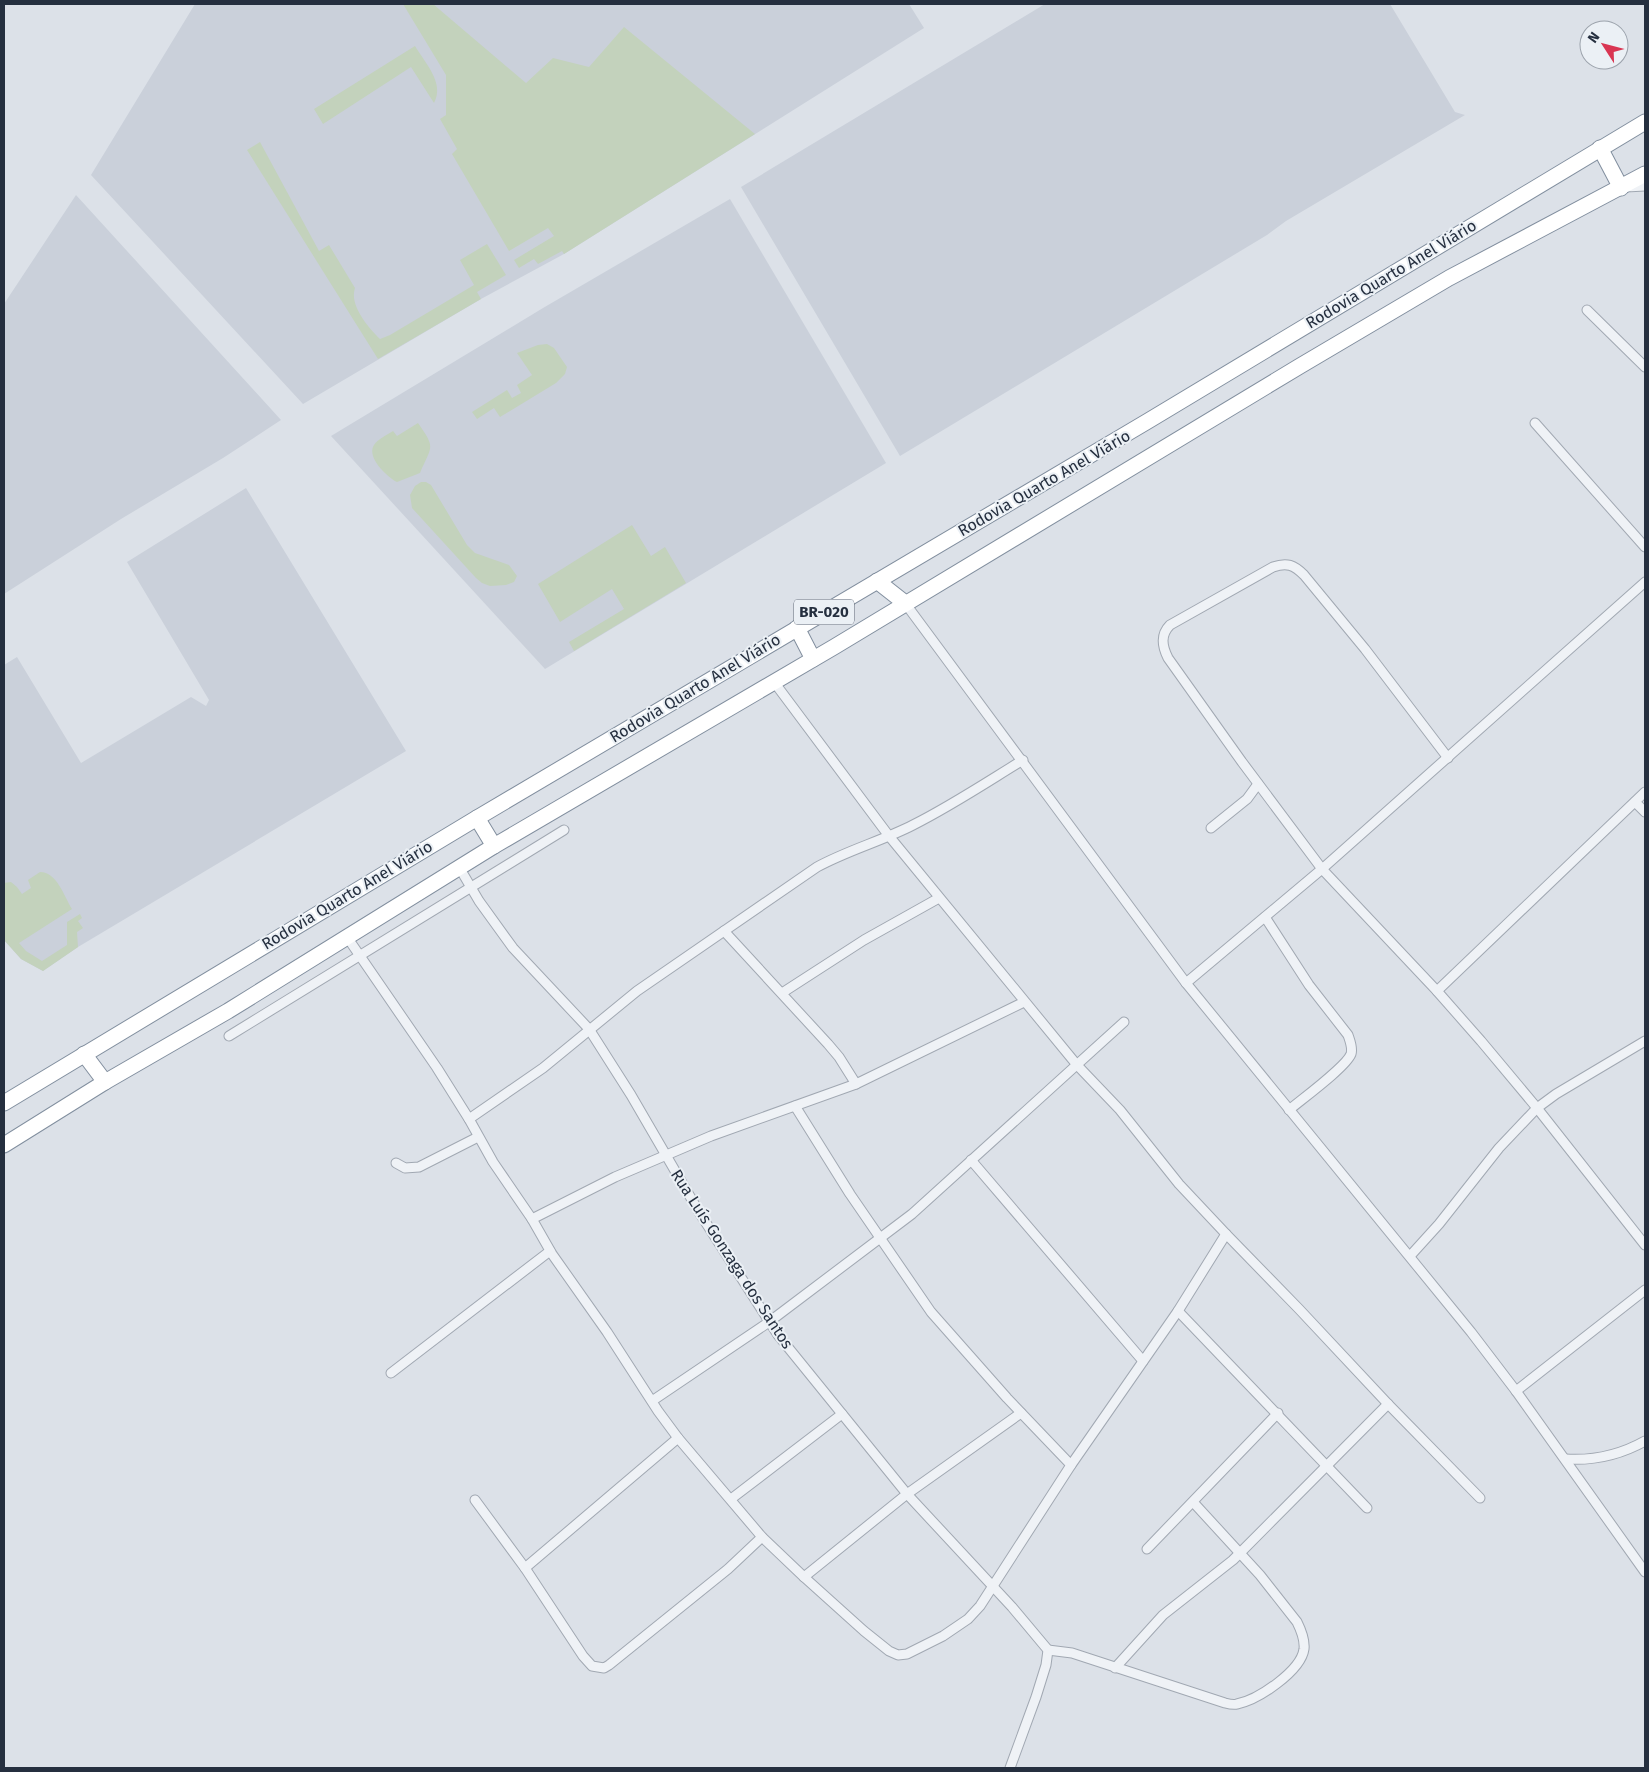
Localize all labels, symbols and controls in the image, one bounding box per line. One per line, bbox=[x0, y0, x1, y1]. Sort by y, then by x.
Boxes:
north arrow bbox=[1579, 20, 1629, 70]
text: N bbox=[1584, 29, 1603, 46]
street label: Rodovia Quarto Anel Viário bbox=[1302, 215, 1480, 333]
street label: Rodovia Quarto Anel Viário bbox=[955, 426, 1133, 540]
road number: BR-020 bbox=[794, 600, 854, 624]
street label: Rodovia Quarto Anel Viário bbox=[606, 629, 784, 747]
street label: Rodovia Quarto Anel Viário bbox=[258, 836, 436, 954]
street label: Rua Luís Gonzaga dos Santos bbox=[667, 1166, 797, 1352]

